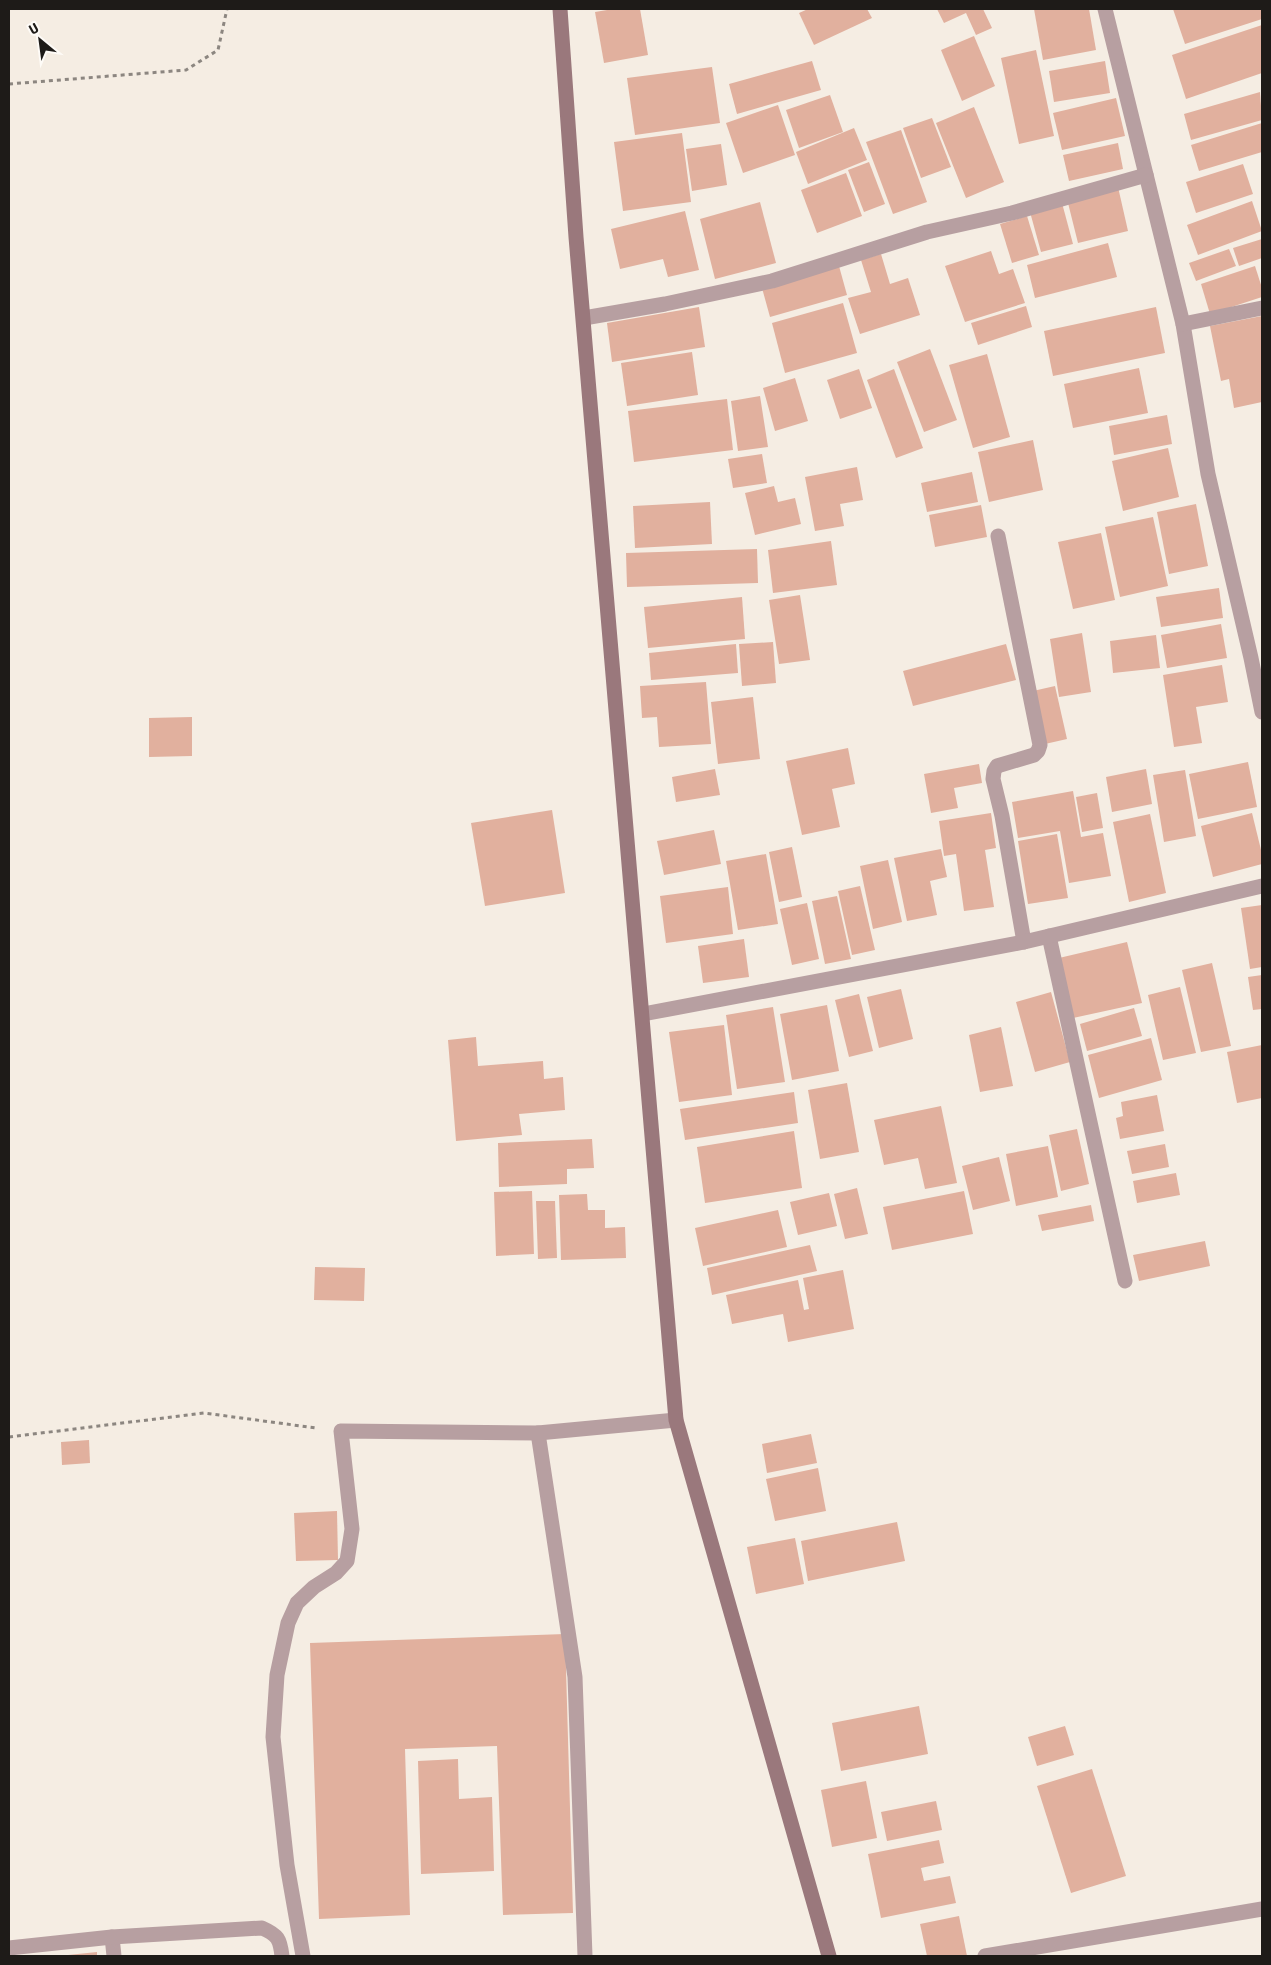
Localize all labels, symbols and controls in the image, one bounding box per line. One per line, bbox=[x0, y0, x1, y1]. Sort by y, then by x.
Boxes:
north arrow bbox=[15, 15, 65, 65]
text: U bbox=[26, 20, 41, 38]

